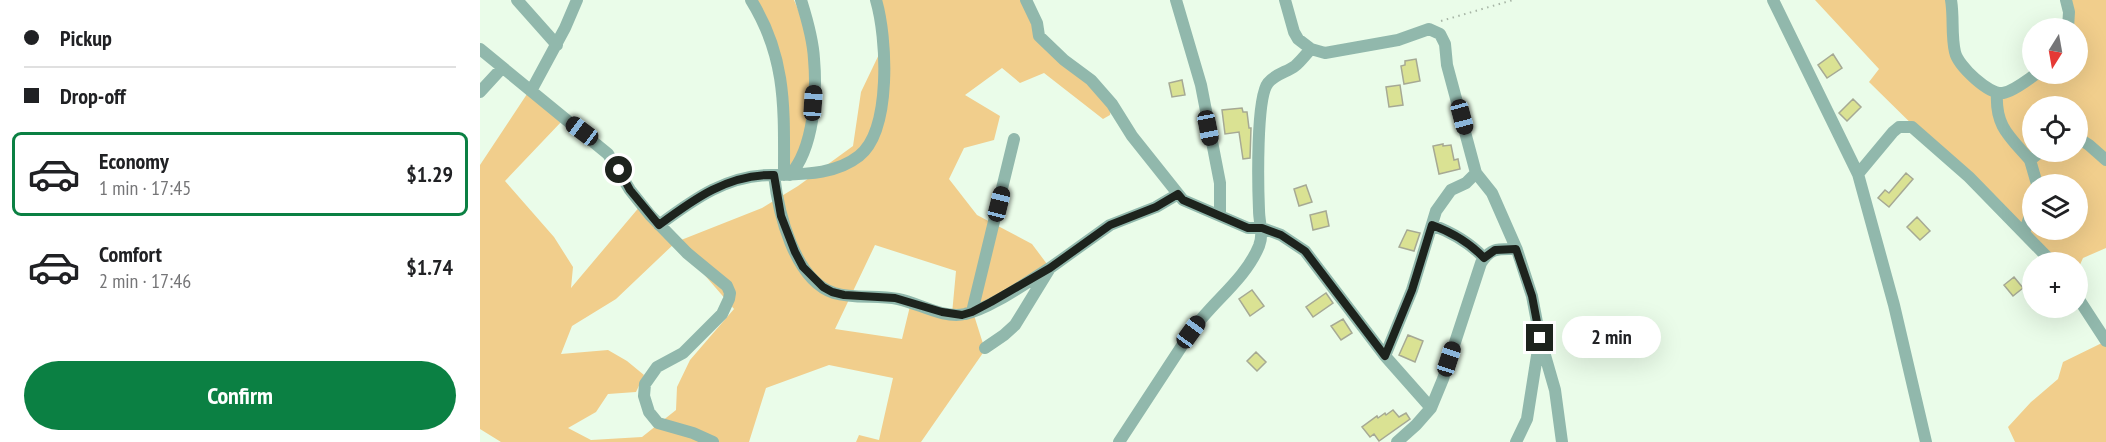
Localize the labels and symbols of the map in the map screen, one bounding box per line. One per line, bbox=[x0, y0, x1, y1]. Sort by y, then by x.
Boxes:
north arrow bbox=[2022, 18, 2088, 84]
car bbox=[803, 84, 823, 122]
car bbox=[1449, 97, 1475, 137]
car bbox=[1196, 109, 1220, 147]
car bbox=[562, 113, 602, 149]
route start bbox=[605, 156, 632, 183]
car bbox=[986, 184, 1012, 224]
car bbox=[1173, 312, 1209, 352]
callout: 2 min bbox=[1561, 317, 1660, 359]
route end bbox=[1526, 324, 1553, 351]
car bbox=[1435, 339, 1463, 379]

